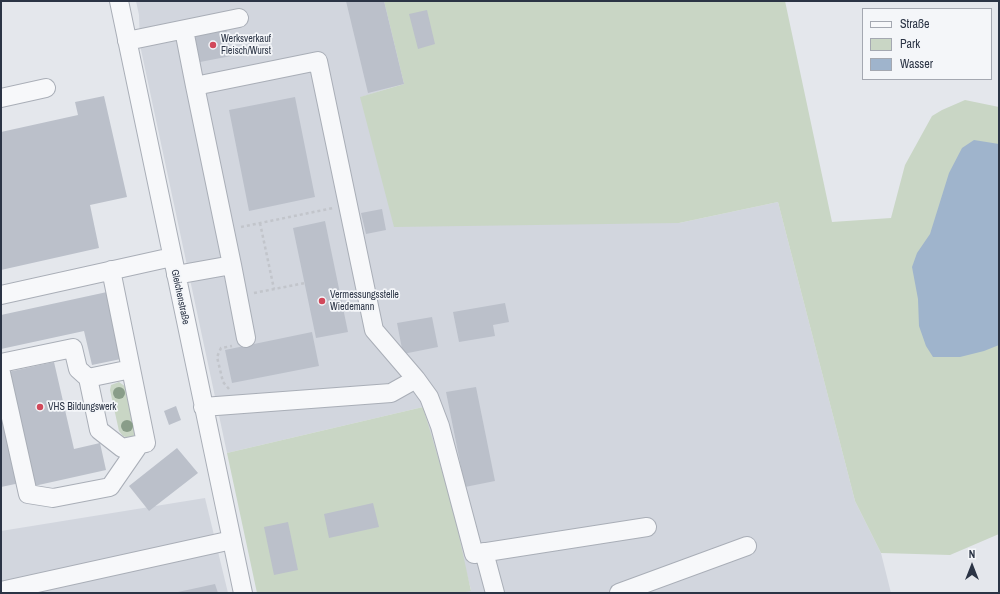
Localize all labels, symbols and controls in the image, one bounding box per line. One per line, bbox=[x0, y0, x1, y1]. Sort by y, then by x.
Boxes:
legend bbox=[862, 8, 992, 80]
text: Straße bbox=[900, 16, 930, 32]
place label: Werksverkauf Fleisch/Wurst bbox=[221, 33, 271, 56]
text: Park bbox=[900, 36, 920, 52]
marker: Werksverkauf Fleisch/Wurst bbox=[208, 40, 218, 50]
text: Wasser bbox=[900, 56, 933, 72]
street label: Gleichenstraße bbox=[168, 268, 192, 326]
place label: Vermessungsstelle Wiedemann bbox=[330, 289, 399, 312]
marker: Vermessungsstelle Wiedemann bbox=[317, 296, 327, 306]
place label: VHS Bildungswerk bbox=[48, 401, 116, 413]
marker: VHS Bildungswerk bbox=[35, 402, 45, 412]
north arrow bbox=[952, 546, 992, 586]
text: N bbox=[969, 547, 975, 561]

